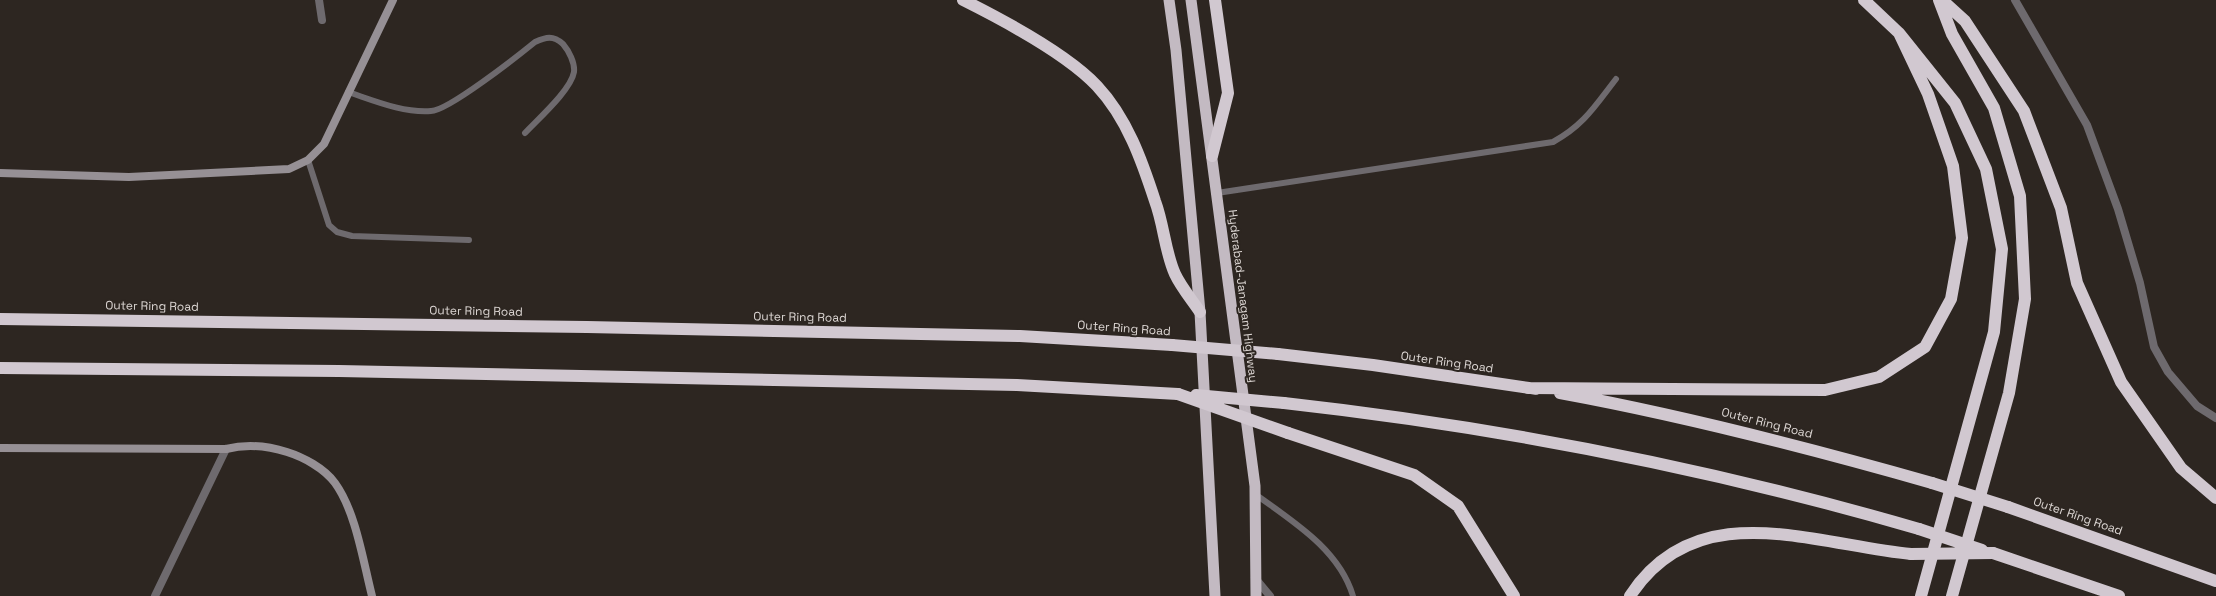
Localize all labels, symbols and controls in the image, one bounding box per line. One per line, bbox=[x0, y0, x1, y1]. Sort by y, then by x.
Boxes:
street label: Hyderabad-Janagam Highway bbox=[1224, 209, 1262, 383]
street label: Outer Ring Road bbox=[105, 297, 199, 315]
street label: Outer Ring Road bbox=[429, 302, 523, 320]
street label: Outer Ring Road bbox=[753, 308, 847, 326]
street label: Outer Ring Road bbox=[1077, 317, 1171, 339]
street label: Outer Ring Road bbox=[1400, 348, 1494, 376]
street label: Outer Ring Road bbox=[1720, 404, 1814, 442]
street label: Outer Ring Road bbox=[2031, 493, 2125, 539]

